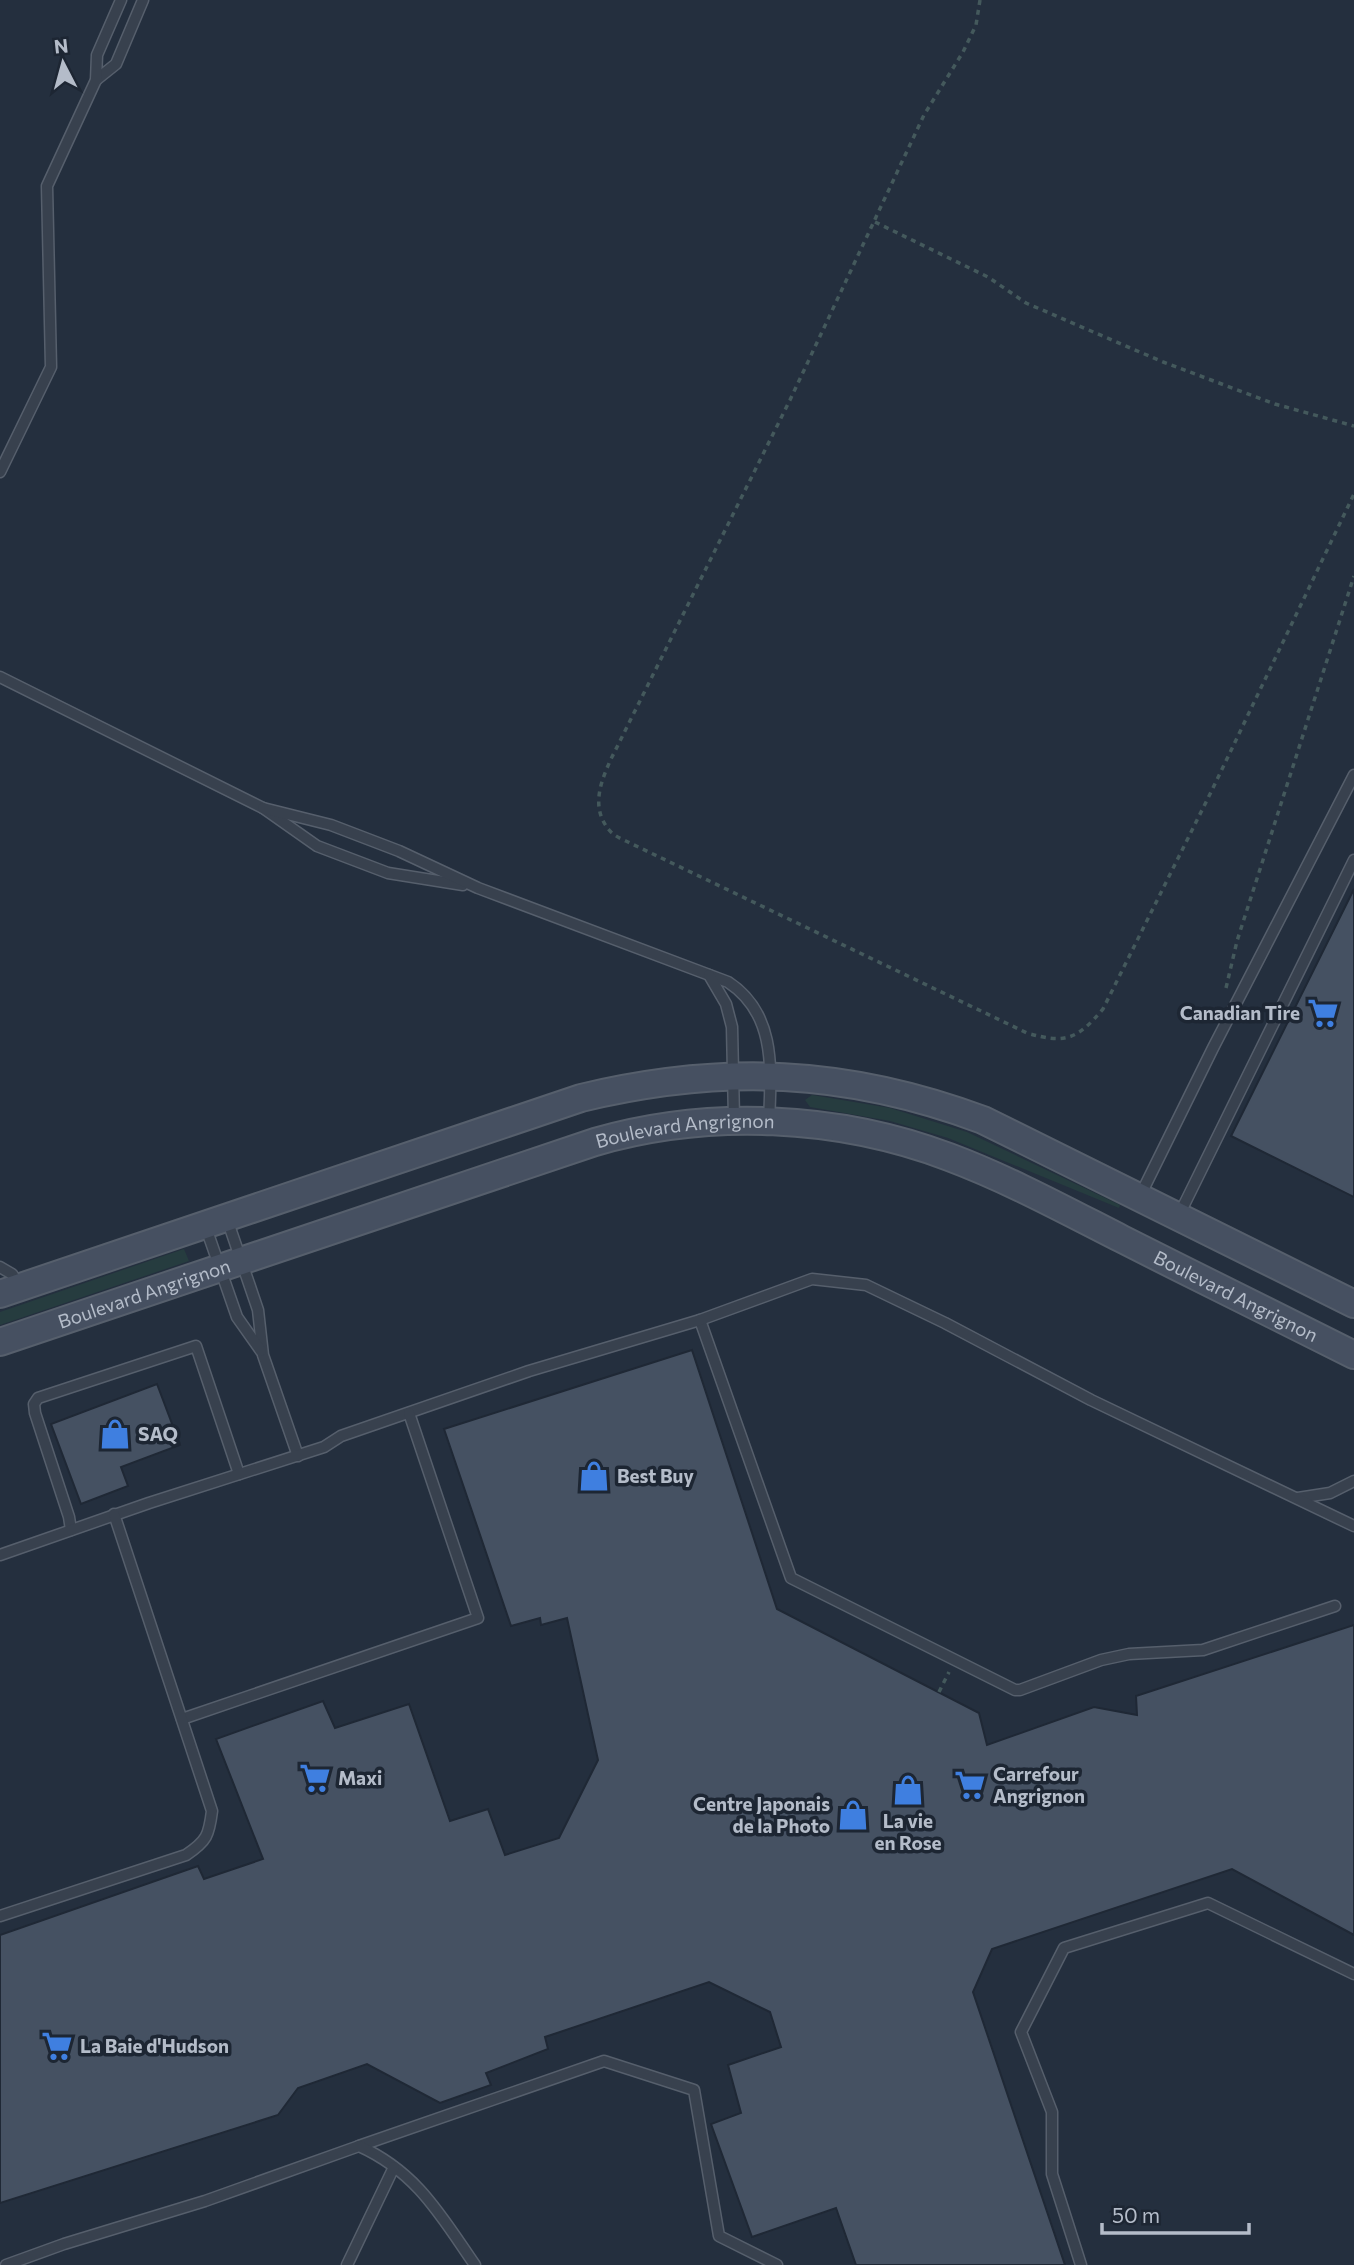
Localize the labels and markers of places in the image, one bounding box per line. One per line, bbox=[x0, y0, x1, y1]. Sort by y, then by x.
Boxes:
supermarket icon: Canadian Tire bbox=[1306, 996, 1340, 1030]
place label: Canadian Tire bbox=[1180, 1001, 1300, 1024]
shop icon: SAQ bbox=[98, 1417, 132, 1451]
place label: SAQ bbox=[138, 1422, 178, 1445]
shop icon: Best Buy bbox=[577, 1459, 611, 1493]
place label: Best Buy bbox=[617, 1464, 694, 1487]
supermarket icon: Maxi bbox=[298, 1761, 332, 1795]
place label: Carrefour Angrignon bbox=[993, 1762, 1085, 1807]
place label: Maxi bbox=[338, 1766, 382, 1789]
supermarket icon: Carrefour Angrignon bbox=[953, 1768, 987, 1802]
shop icon: La vie en Rose bbox=[891, 1773, 925, 1807]
place label: Centre Japonais de la Photo bbox=[693, 1792, 830, 1837]
shop icon: Centre Japonais de la Photo bbox=[836, 1798, 870, 1832]
place label: La vie en Rose bbox=[874, 1809, 942, 1854]
supermarket icon: La Baie d'Hudson bbox=[40, 2029, 74, 2063]
place label: La Baie d'Hudson bbox=[80, 2034, 229, 2057]

